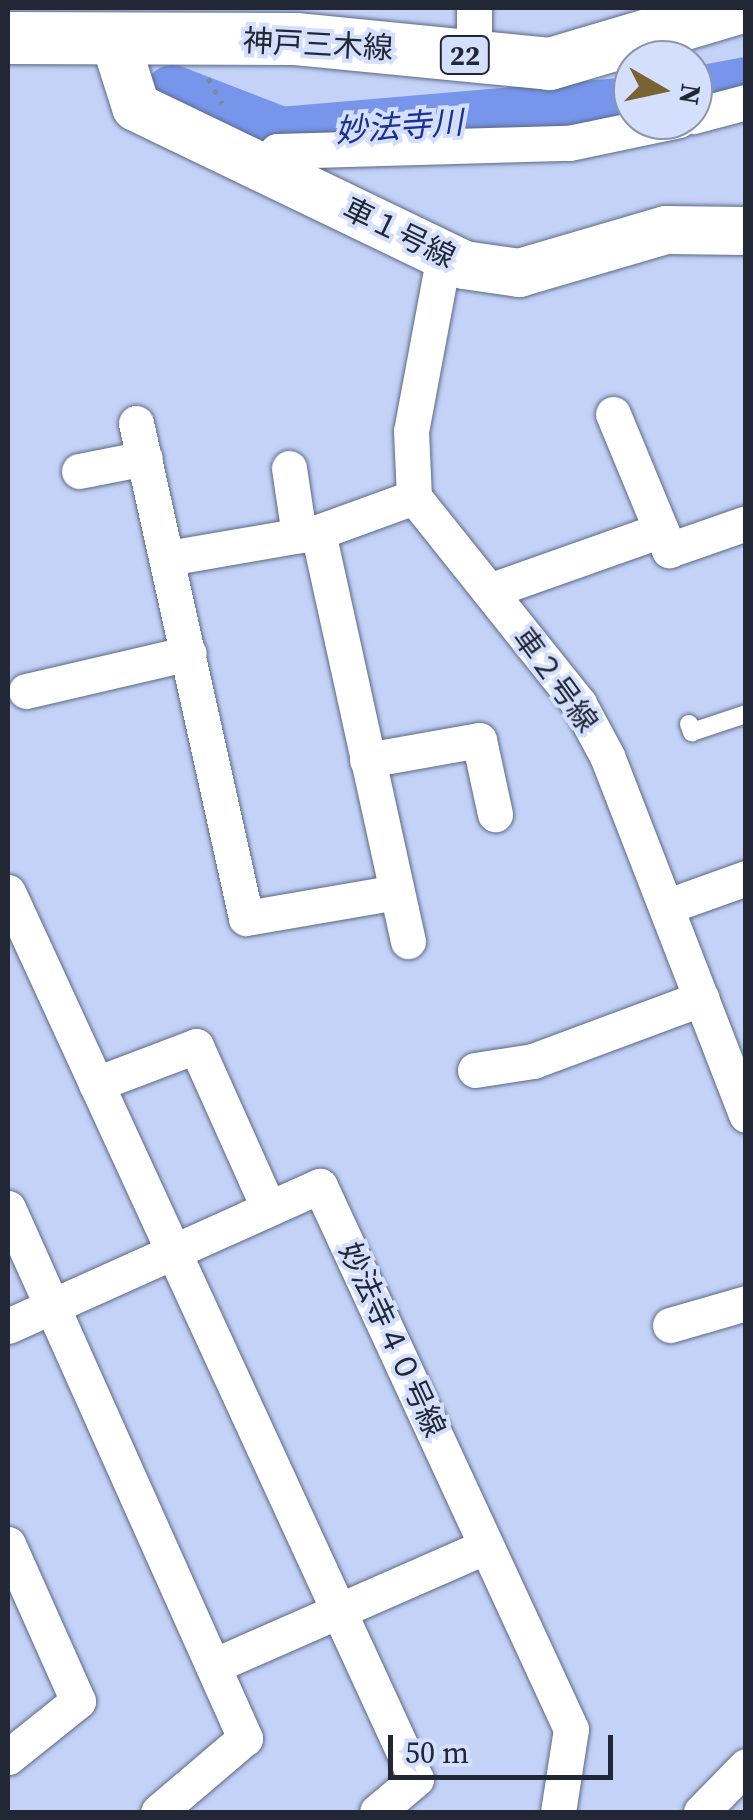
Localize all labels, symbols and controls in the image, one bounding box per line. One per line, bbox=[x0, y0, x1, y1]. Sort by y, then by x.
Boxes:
street label: 神戸三木線 bbox=[242, 23, 394, 67]
road number: 22 bbox=[438, 32, 492, 78]
north arrow bbox=[613, 40, 713, 140]
text: N bbox=[670, 81, 711, 107]
water label: 妙法寺川 bbox=[334, 103, 464, 151]
street label: 車１号線 bbox=[337, 191, 461, 275]
street label: 車２号線 bbox=[505, 621, 605, 739]
street label: 妙法寺４０号線 bbox=[331, 1237, 453, 1443]
scale bar bbox=[393, 1715, 618, 1777]
text: 50 m bbox=[405, 1732, 469, 1773]

